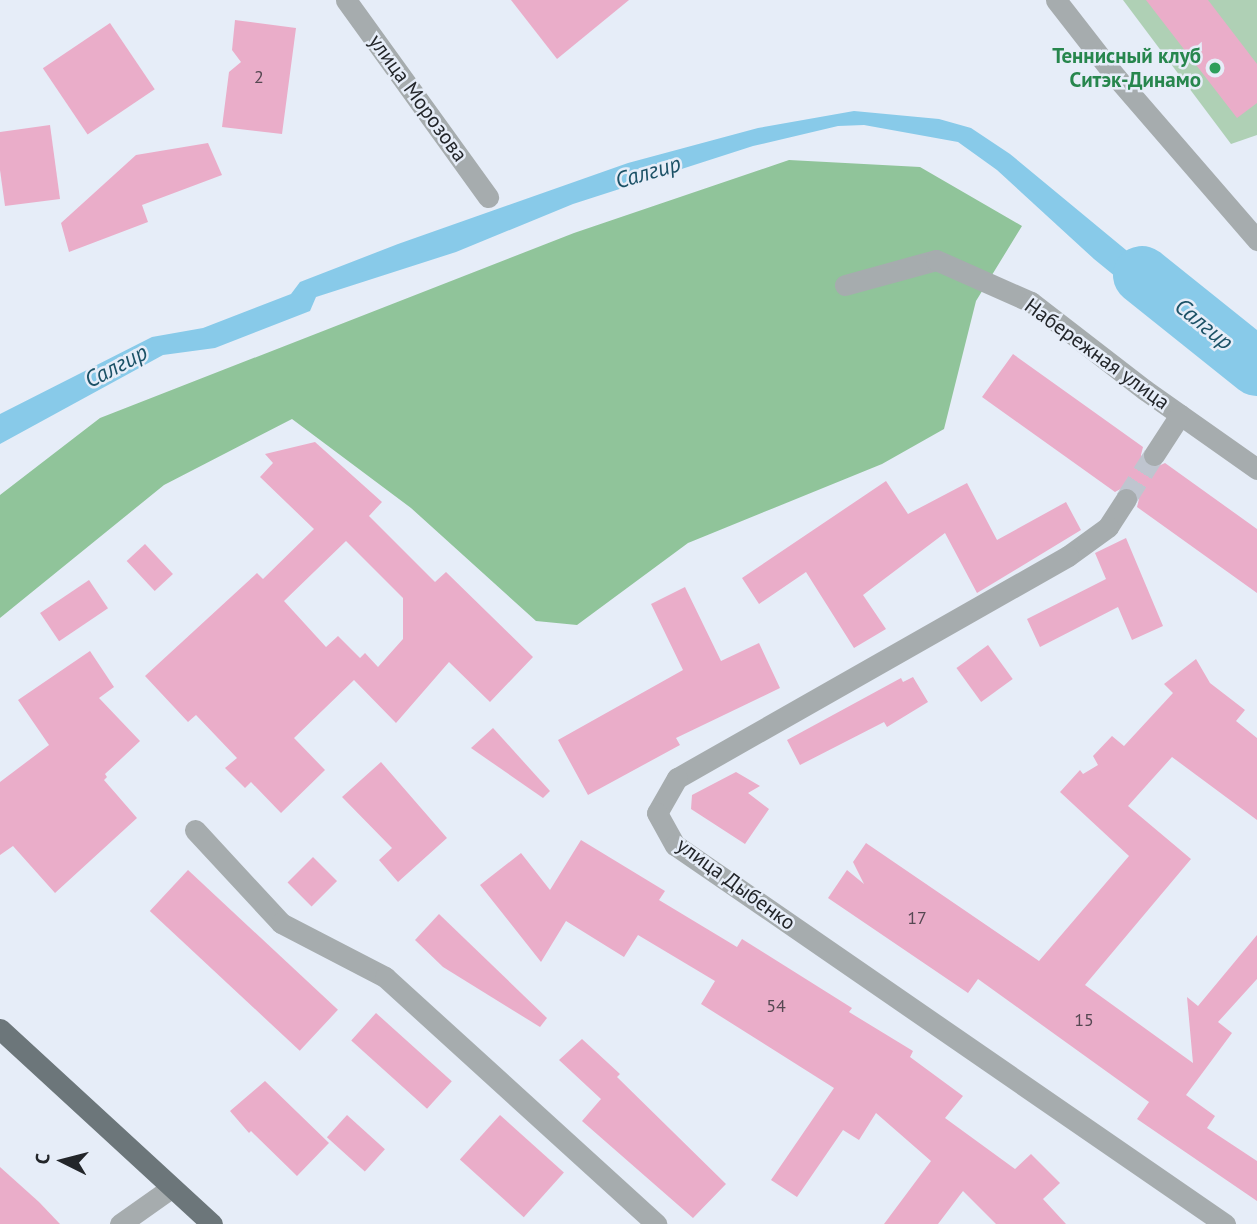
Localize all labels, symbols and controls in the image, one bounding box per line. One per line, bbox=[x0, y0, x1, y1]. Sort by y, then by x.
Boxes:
street label: улица Морозова bbox=[363, 30, 473, 166]
place label: Теннисный клуб Ситэк-Динамо bbox=[1052, 43, 1201, 93]
marker: Теннисный клуб Ситэк-Динамо bbox=[1207, 60, 1223, 76]
house number: 2 bbox=[254, 66, 264, 88]
water label: Салгир bbox=[612, 150, 684, 194]
water label: Салгир bbox=[1169, 292, 1239, 356]
street label: Набережная улица bbox=[1020, 293, 1174, 415]
water label: Салгир bbox=[80, 338, 152, 394]
street label: улица Дыбенко bbox=[671, 832, 801, 936]
house number: 17 bbox=[907, 907, 927, 929]
house number: 54 bbox=[766, 995, 786, 1017]
house number: 15 bbox=[1074, 1009, 1094, 1031]
north arrow bbox=[28, 1126, 98, 1196]
text: С bbox=[30, 1152, 55, 1165]

